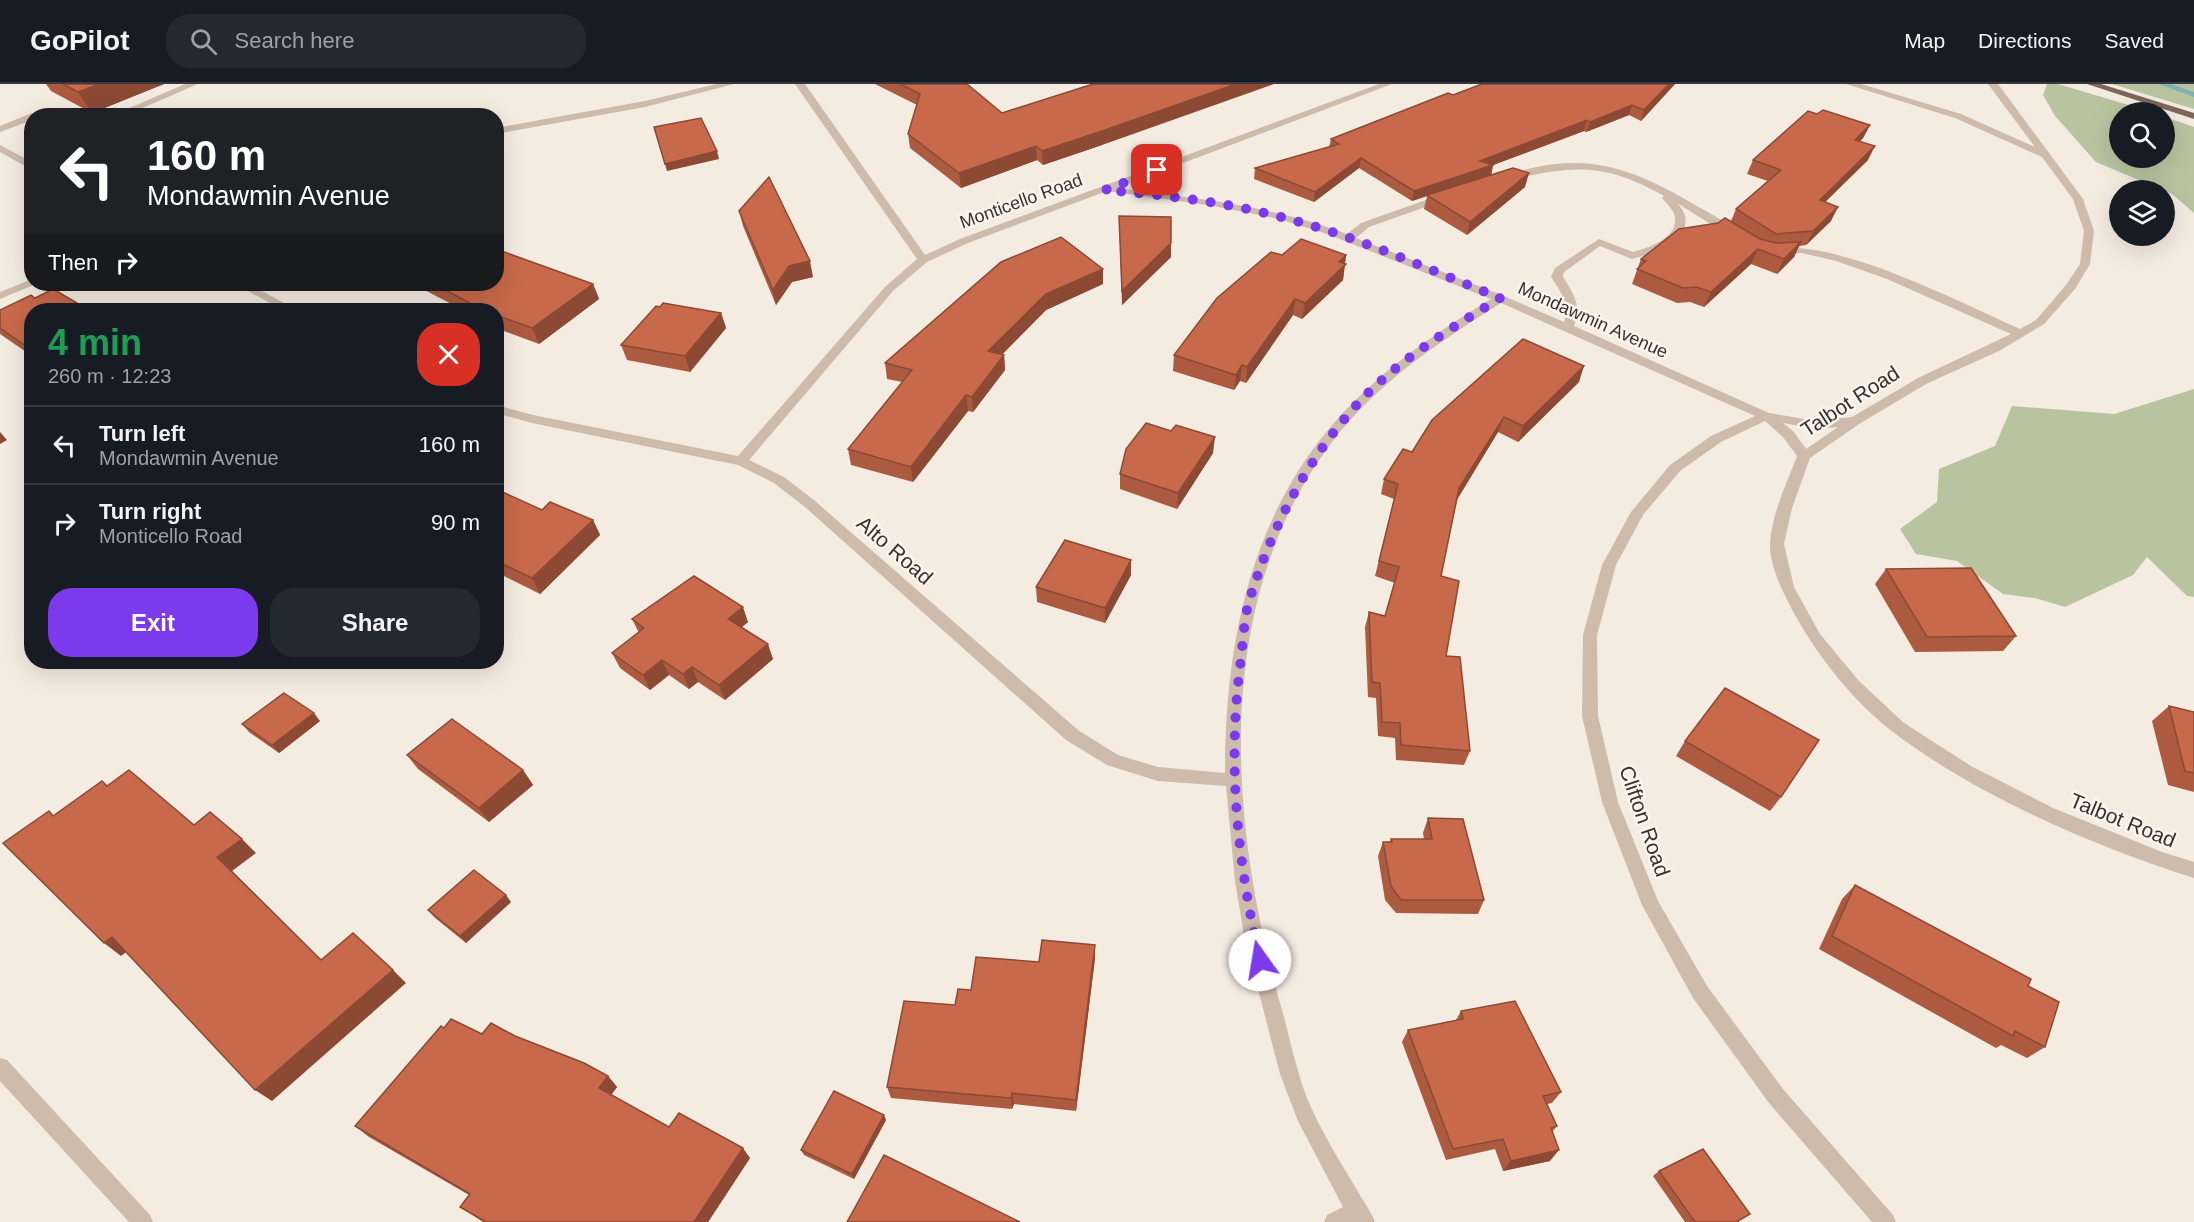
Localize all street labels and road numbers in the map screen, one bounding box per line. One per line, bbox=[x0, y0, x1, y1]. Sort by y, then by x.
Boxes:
street label: Monticello Road bbox=[957, 170, 1085, 232]
street label: Mondawmin Avenue bbox=[1515, 278, 1671, 362]
street label: Talbot Road bbox=[1797, 361, 1903, 441]
street label: Alto Road bbox=[853, 511, 937, 589]
street label: Clifton Road bbox=[1615, 763, 1675, 879]
street label: Talbot Road bbox=[2067, 788, 2179, 852]

